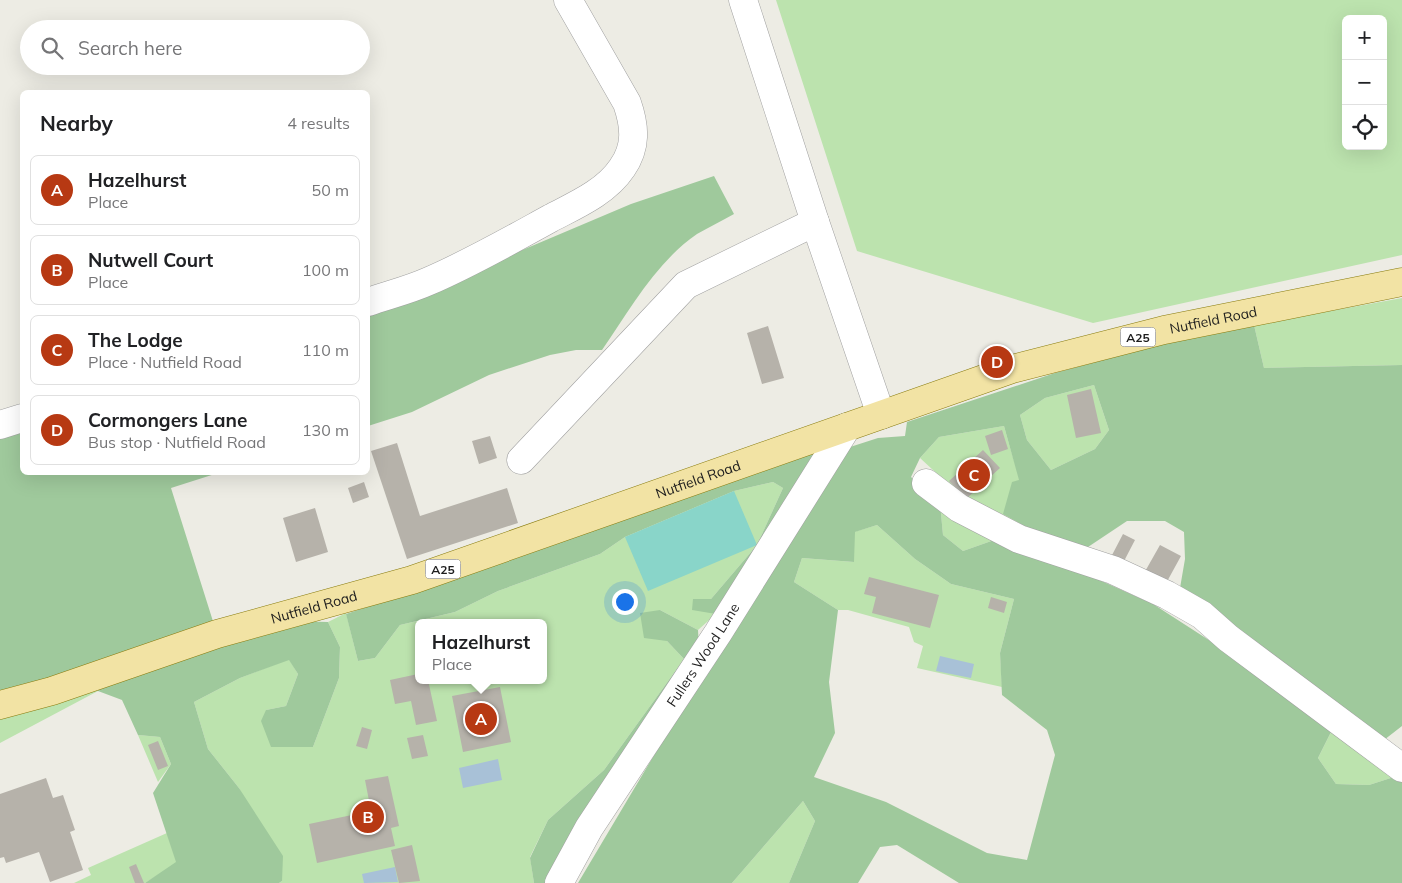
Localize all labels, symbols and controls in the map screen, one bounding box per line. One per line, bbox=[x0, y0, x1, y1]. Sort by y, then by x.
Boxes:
map controls bbox=[1342, 15, 1387, 150]
button: + bbox=[1342, 15, 1387, 60]
search box bbox=[20, 20, 370, 75]
icon: search bbox=[38, 34, 66, 62]
text: Search here bbox=[78, 36, 182, 60]
button: − bbox=[1342, 60, 1387, 105]
button: locate bbox=[1342, 105, 1387, 150]
text: Nearby bbox=[40, 110, 113, 136]
text: 4 results bbox=[287, 113, 350, 133]
text: Hazelhurst bbox=[88, 168, 186, 192]
text: A bbox=[51, 180, 63, 200]
text: 50 m bbox=[312, 180, 349, 200]
text: Place bbox=[88, 192, 128, 212]
text: Nutwell Court bbox=[88, 248, 213, 272]
text: B bbox=[51, 260, 63, 280]
text: 100 m bbox=[302, 260, 349, 280]
text: Place bbox=[88, 272, 128, 292]
street label: Nutfield Road bbox=[1168, 302, 1259, 338]
text: The Lodge bbox=[88, 328, 183, 352]
road number: A25 bbox=[1120, 328, 1156, 347]
text: C bbox=[52, 340, 62, 360]
text: 110 m bbox=[302, 340, 349, 360]
pin: D bbox=[981, 343, 1013, 381]
text: Place · Nutfield Road bbox=[88, 352, 242, 372]
text: Cormongers Lane bbox=[88, 408, 247, 432]
text: D bbox=[51, 420, 63, 440]
text: 130 m bbox=[302, 420, 349, 440]
text: Bus stop · Nutfield Road bbox=[88, 432, 266, 452]
street label: Nutfield Road bbox=[653, 456, 743, 503]
pin: C bbox=[958, 456, 990, 494]
road number: A25 bbox=[426, 560, 460, 578]
street label: Nutfield Road bbox=[269, 587, 359, 628]
your location bbox=[612, 589, 638, 615]
street label: Fullers Wood Lane bbox=[663, 600, 744, 710]
popup bbox=[415, 619, 547, 684]
text: Hazelhurst bbox=[432, 630, 530, 654]
text: Place bbox=[432, 654, 472, 674]
pin: A bbox=[465, 700, 497, 738]
pin: B bbox=[352, 798, 384, 836]

